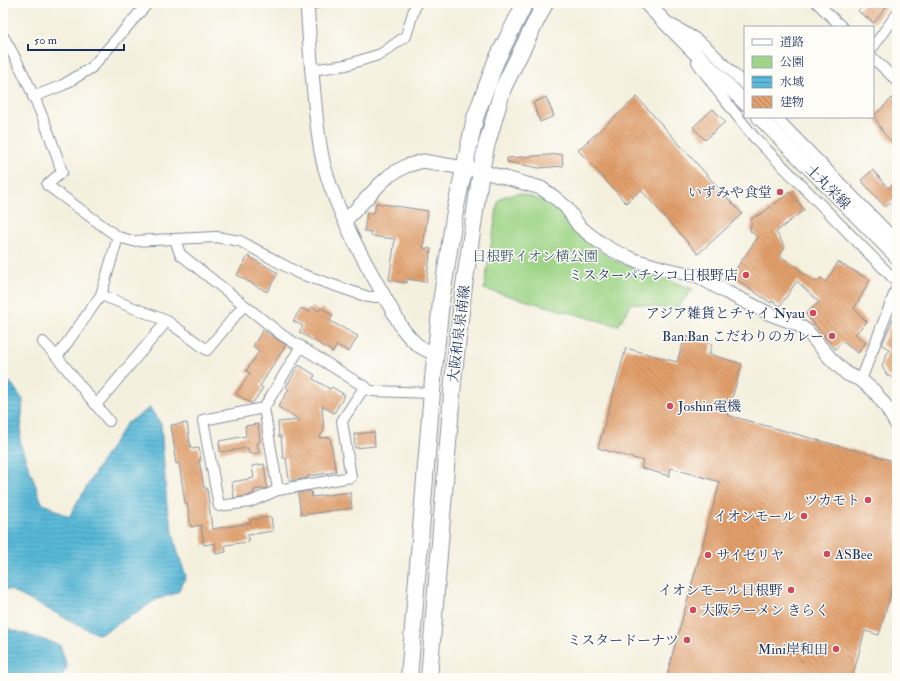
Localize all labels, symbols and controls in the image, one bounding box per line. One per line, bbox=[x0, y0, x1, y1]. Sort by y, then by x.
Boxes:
scale bar bbox=[28, 26, 124, 52]
legend bbox=[744, 26, 874, 118]
text: 50 m bbox=[34, 33, 58, 48]
text: 道路 bbox=[780, 35, 804, 50]
text: 公園 bbox=[780, 55, 804, 70]
text: 水域 bbox=[780, 75, 804, 90]
text: 建物 bbox=[780, 95, 804, 110]
street label: 土丸栄線 bbox=[802, 161, 854, 213]
place label: いずみや食堂 bbox=[688, 184, 772, 201]
marker: いずみや食堂 bbox=[775, 187, 785, 197]
park label: 日根野イオン横公園 bbox=[472, 248, 598, 265]
place label: ミスターパチンコ 日根野店 bbox=[568, 267, 738, 284]
marker: ミスターパチンコ 日根野店 bbox=[741, 270, 751, 280]
street label: 大阪和泉泉南線 bbox=[445, 284, 473, 384]
place label: アジア雑貨とチャイ Nyau bbox=[646, 305, 805, 323]
marker: アジア雑貨とチャイ Nyau bbox=[808, 308, 818, 318]
place label: Ban.Ban こだわりのカレー bbox=[662, 328, 824, 345]
marker: Ban.Ban こだわりのカレー bbox=[827, 331, 837, 341]
place label: Joshin電機 bbox=[677, 398, 741, 415]
marker: Joshin電機 bbox=[665, 401, 675, 411]
place label: ツカモト bbox=[804, 492, 860, 509]
marker: ツカモト bbox=[863, 495, 873, 505]
place label: イオンモール bbox=[713, 508, 796, 525]
marker: イオンモール bbox=[799, 511, 809, 521]
place label: ASBee bbox=[834, 546, 873, 563]
place label: サイゼリヤ bbox=[716, 547, 784, 564]
marker: ASBee bbox=[822, 549, 832, 559]
marker: サイゼリヤ bbox=[703, 550, 713, 560]
place label: イオンモール日根野 bbox=[658, 582, 783, 599]
marker: イオンモール日根野 bbox=[786, 585, 796, 595]
place label: 大阪ラーメン きらく bbox=[701, 602, 829, 619]
marker: 大阪ラーメン きらく bbox=[688, 605, 698, 615]
place label: ミスタードーナツ bbox=[567, 632, 679, 649]
marker: ミスタードーナツ bbox=[682, 635, 692, 645]
place label: Mini岸和田 bbox=[758, 641, 828, 658]
marker: Mini岸和田 bbox=[831, 644, 841, 654]

